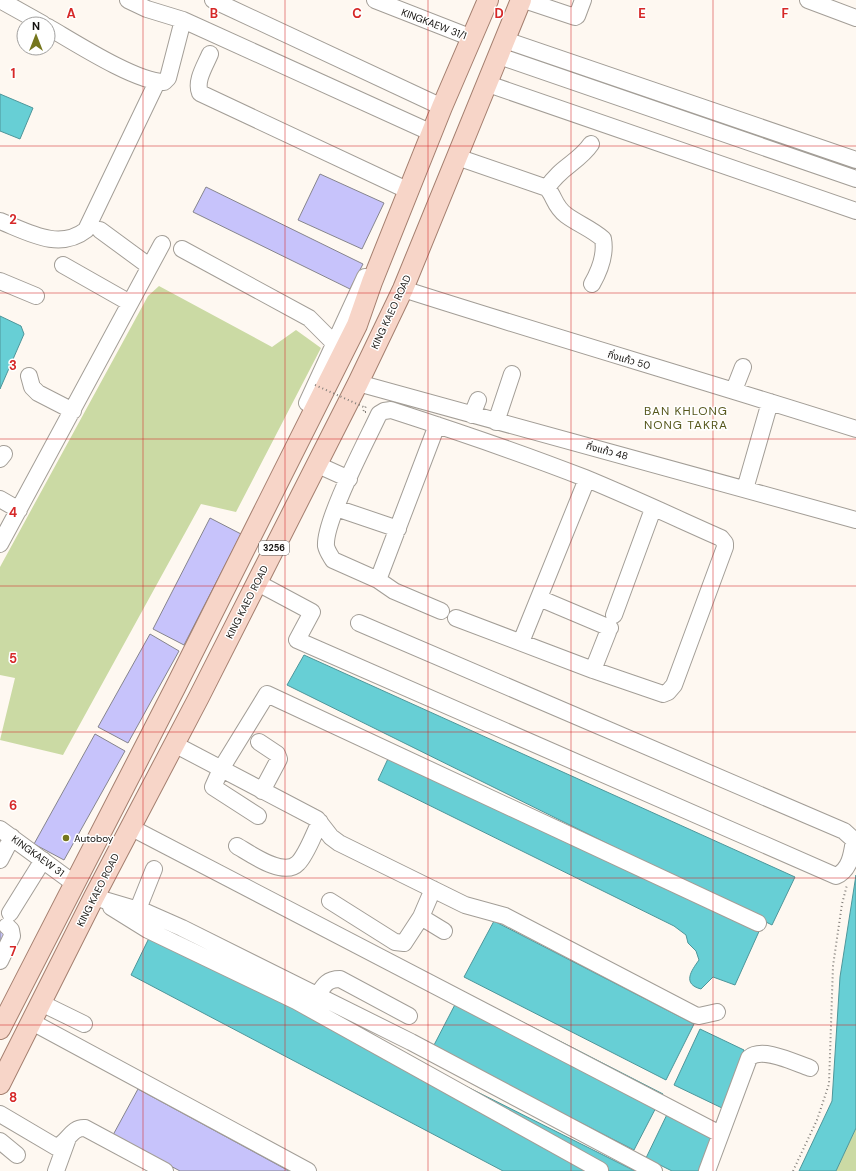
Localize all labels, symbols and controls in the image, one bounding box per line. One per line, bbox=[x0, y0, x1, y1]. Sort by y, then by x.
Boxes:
text: A bbox=[66, 5, 76, 22]
text: B bbox=[210, 5, 218, 22]
text: C bbox=[352, 5, 362, 22]
text: D bbox=[494, 5, 504, 22]
text: E bbox=[638, 5, 646, 22]
text: F bbox=[781, 5, 789, 22]
street label: KINGKAEW 31/1 bbox=[399, 6, 469, 42]
north arrow bbox=[16, 16, 56, 56]
text: N bbox=[32, 19, 40, 33]
text: 1 bbox=[11, 65, 15, 82]
text: 2 bbox=[9, 211, 17, 228]
street label: KING KAEO ROAD bbox=[368, 273, 414, 351]
street label: กิ่งแก้ว 50 bbox=[606, 347, 652, 372]
text: 3 bbox=[9, 357, 17, 374]
district label: BAN KHLONG NONG TAKRA bbox=[644, 403, 728, 433]
street label: กิ่งแก้ว 48 bbox=[585, 439, 629, 463]
text: 4 bbox=[9, 504, 17, 521]
road number: 3256 bbox=[259, 541, 289, 555]
street label: KING KAEO ROAD bbox=[223, 563, 271, 641]
text: 5 bbox=[9, 650, 17, 667]
text: 6 bbox=[9, 797, 17, 814]
place label: Autoboy bbox=[74, 832, 114, 845]
street label: KINGKAEW 31 bbox=[9, 833, 67, 879]
marker: Autoboy bbox=[61, 833, 71, 843]
street label: KING KAEO ROAD bbox=[74, 851, 122, 929]
text: 7 bbox=[10, 943, 17, 960]
text: 8 bbox=[9, 1089, 17, 1106]

